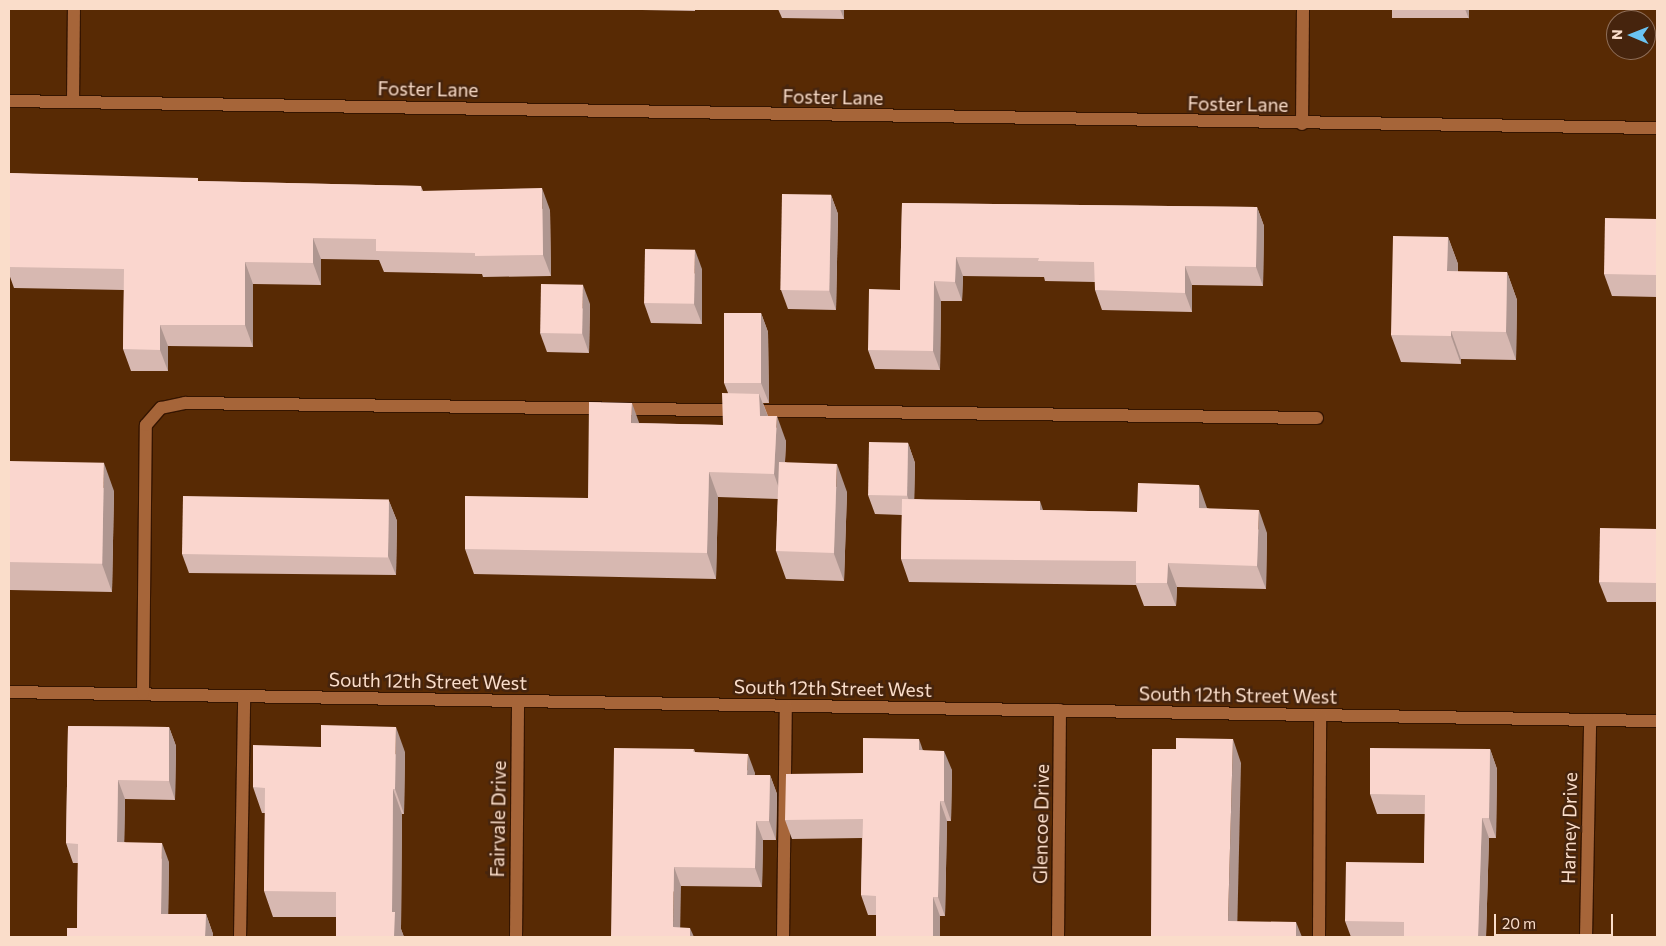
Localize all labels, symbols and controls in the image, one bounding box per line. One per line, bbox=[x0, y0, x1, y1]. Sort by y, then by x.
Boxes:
north arrow bbox=[1606, 10, 1656, 60]
text: N bbox=[1608, 29, 1625, 40]
street label: Foster Lane bbox=[377, 77, 479, 101]
street label: Foster Lane bbox=[782, 85, 884, 109]
street label: Foster Lane bbox=[1187, 92, 1289, 116]
street label: South 12th Street West bbox=[329, 668, 527, 694]
street label: South 12th Street West bbox=[734, 675, 932, 701]
street label: South 12th Street West bbox=[1139, 682, 1337, 708]
street label: Fairvale Drive bbox=[486, 760, 510, 878]
street label: Glencoe Drive bbox=[1029, 764, 1053, 884]
street label: Harney Drive bbox=[1557, 772, 1581, 884]
scale bar bbox=[1496, 904, 1615, 936]
text: 20 m bbox=[1502, 914, 1536, 932]

